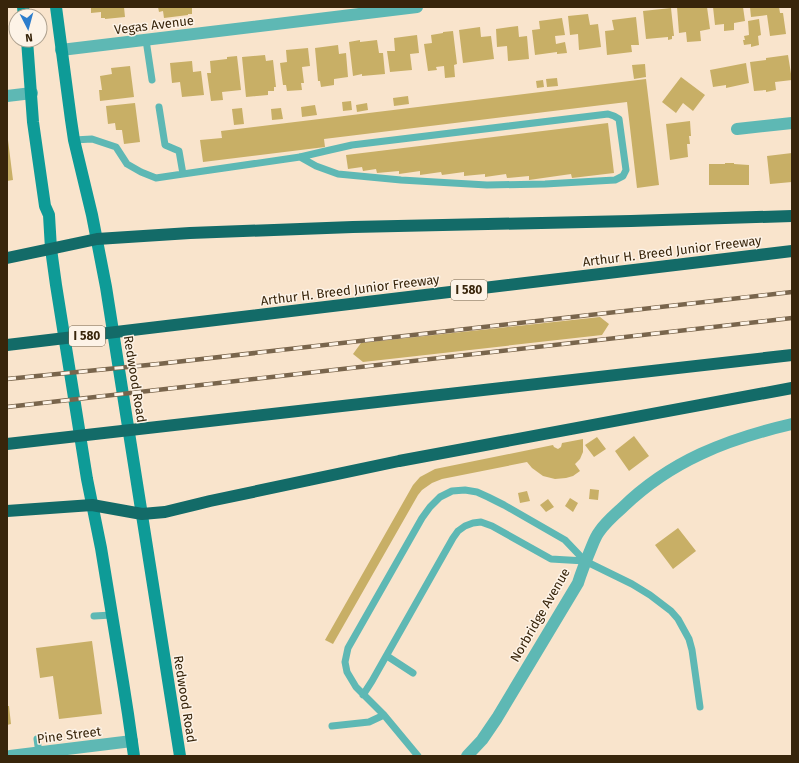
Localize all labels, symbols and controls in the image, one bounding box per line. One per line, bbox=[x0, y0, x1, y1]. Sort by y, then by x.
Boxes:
north arrow bbox=[8, 8, 48, 48]
street label: Vegas Avenue bbox=[113, 13, 195, 37]
text: N bbox=[25, 31, 33, 44]
street label: Arthur H. Breed Junior Freeway bbox=[582, 233, 763, 269]
street label: Arthur H. Breed Junior Freeway bbox=[260, 272, 441, 308]
road number: I 580 bbox=[451, 280, 487, 300]
road number: I 580 bbox=[69, 326, 105, 346]
street label: Redwood Road bbox=[121, 334, 149, 424]
street label: Norbridge Avenue bbox=[507, 565, 573, 665]
street label: Redwood Road bbox=[171, 654, 199, 744]
street label: Pine Street bbox=[36, 724, 102, 746]

